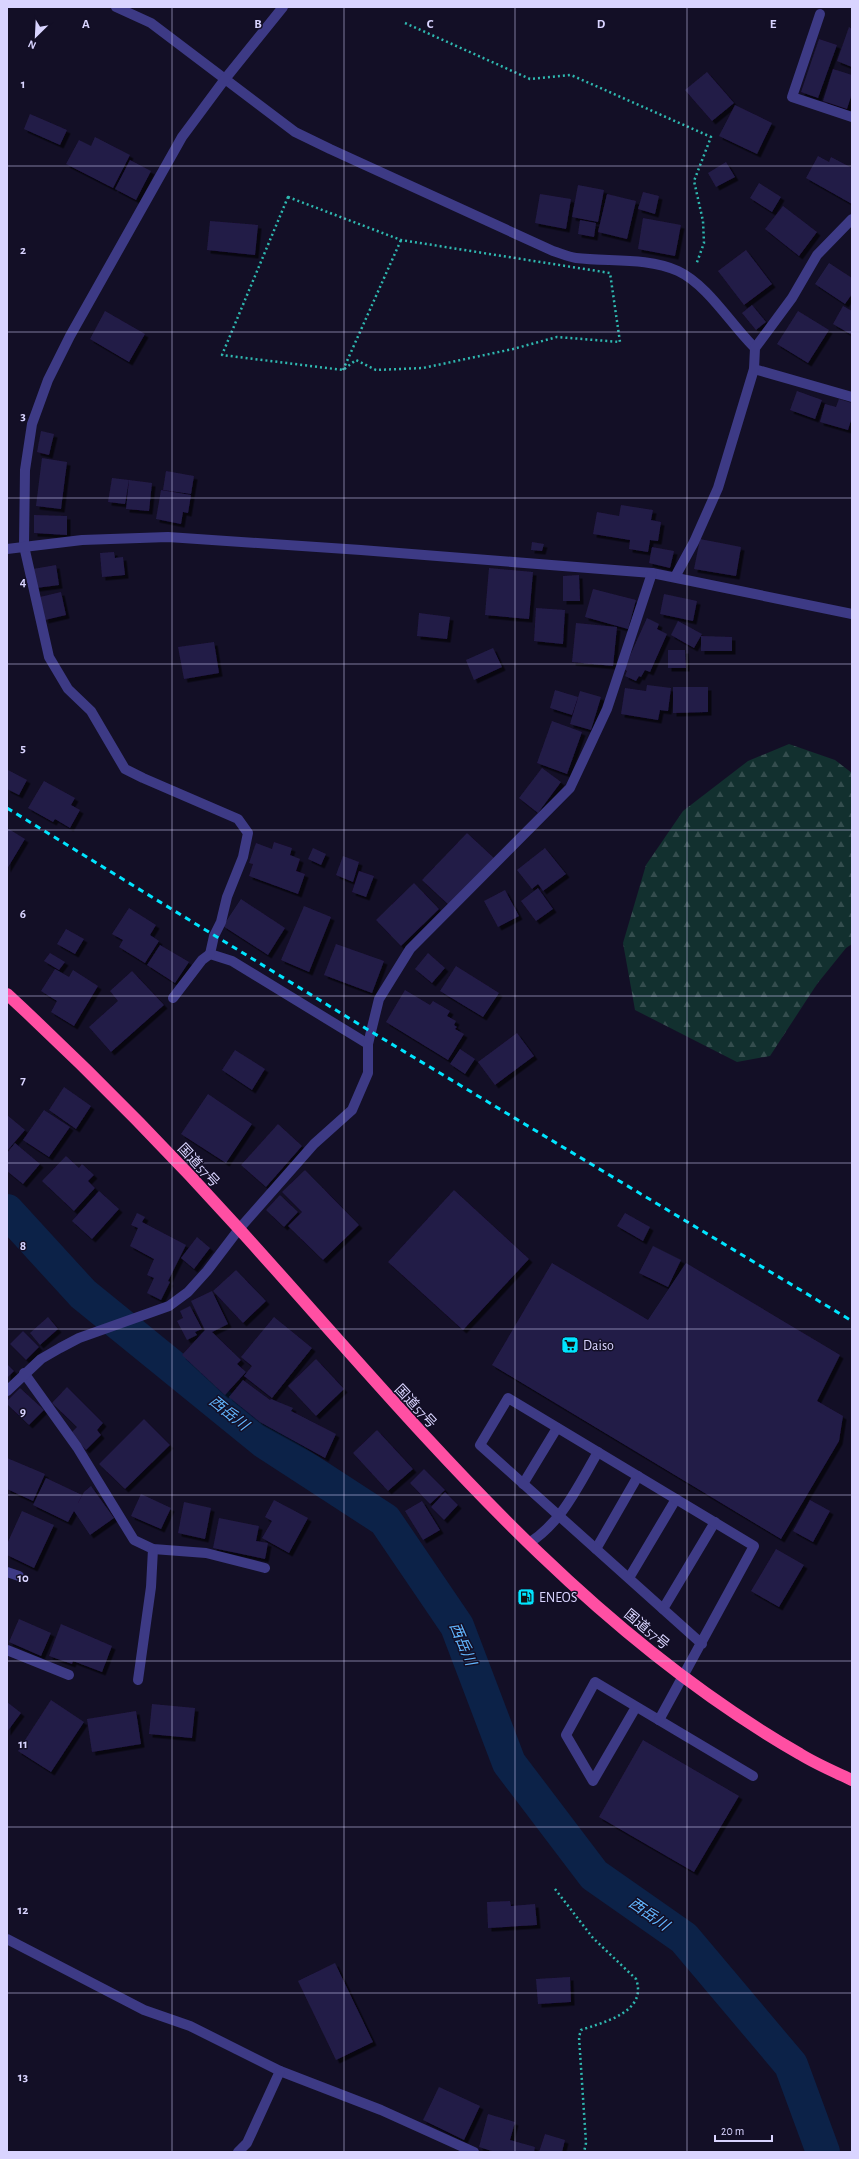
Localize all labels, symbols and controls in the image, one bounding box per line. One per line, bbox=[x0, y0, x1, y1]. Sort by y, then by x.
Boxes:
north arrow bbox=[16, 16, 56, 56]
text: A bbox=[82, 18, 90, 31]
text: B bbox=[254, 18, 262, 31]
text: C bbox=[427, 18, 434, 31]
text: D bbox=[597, 18, 606, 31]
text: E bbox=[770, 18, 777, 31]
text: N bbox=[26, 38, 38, 51]
text: 1 bbox=[21, 78, 25, 91]
text: 2 bbox=[20, 244, 26, 257]
text: 3 bbox=[20, 410, 26, 423]
text: 4 bbox=[20, 576, 27, 589]
text: 5 bbox=[20, 742, 26, 755]
text: 6 bbox=[20, 908, 26, 921]
text: 7 bbox=[20, 1074, 26, 1087]
street label: 国道57号 bbox=[175, 1141, 222, 1190]
text: 8 bbox=[20, 1240, 26, 1253]
supermarket icon: Daiso bbox=[560, 1335, 580, 1355]
place label: Daiso bbox=[583, 1339, 614, 1353]
street label: 国道57号 bbox=[392, 1382, 439, 1431]
water label: 西岳川 bbox=[206, 1393, 253, 1435]
text: 9 bbox=[20, 1406, 26, 1419]
text: 10 bbox=[17, 1572, 29, 1585]
fuel station icon: ENEOS bbox=[516, 1587, 536, 1607]
place label: ENEOS bbox=[539, 1591, 577, 1605]
street label: 国道57号 bbox=[621, 1606, 672, 1652]
water label: 西岳川 bbox=[447, 1620, 480, 1670]
text: 11 bbox=[18, 1738, 28, 1751]
water label: 西岳川 bbox=[626, 1895, 674, 1935]
text: 12 bbox=[18, 1904, 28, 1917]
text: 13 bbox=[18, 2071, 29, 2084]
scale bar bbox=[715, 2117, 772, 2143]
text: 20 m bbox=[721, 2125, 744, 2137]

